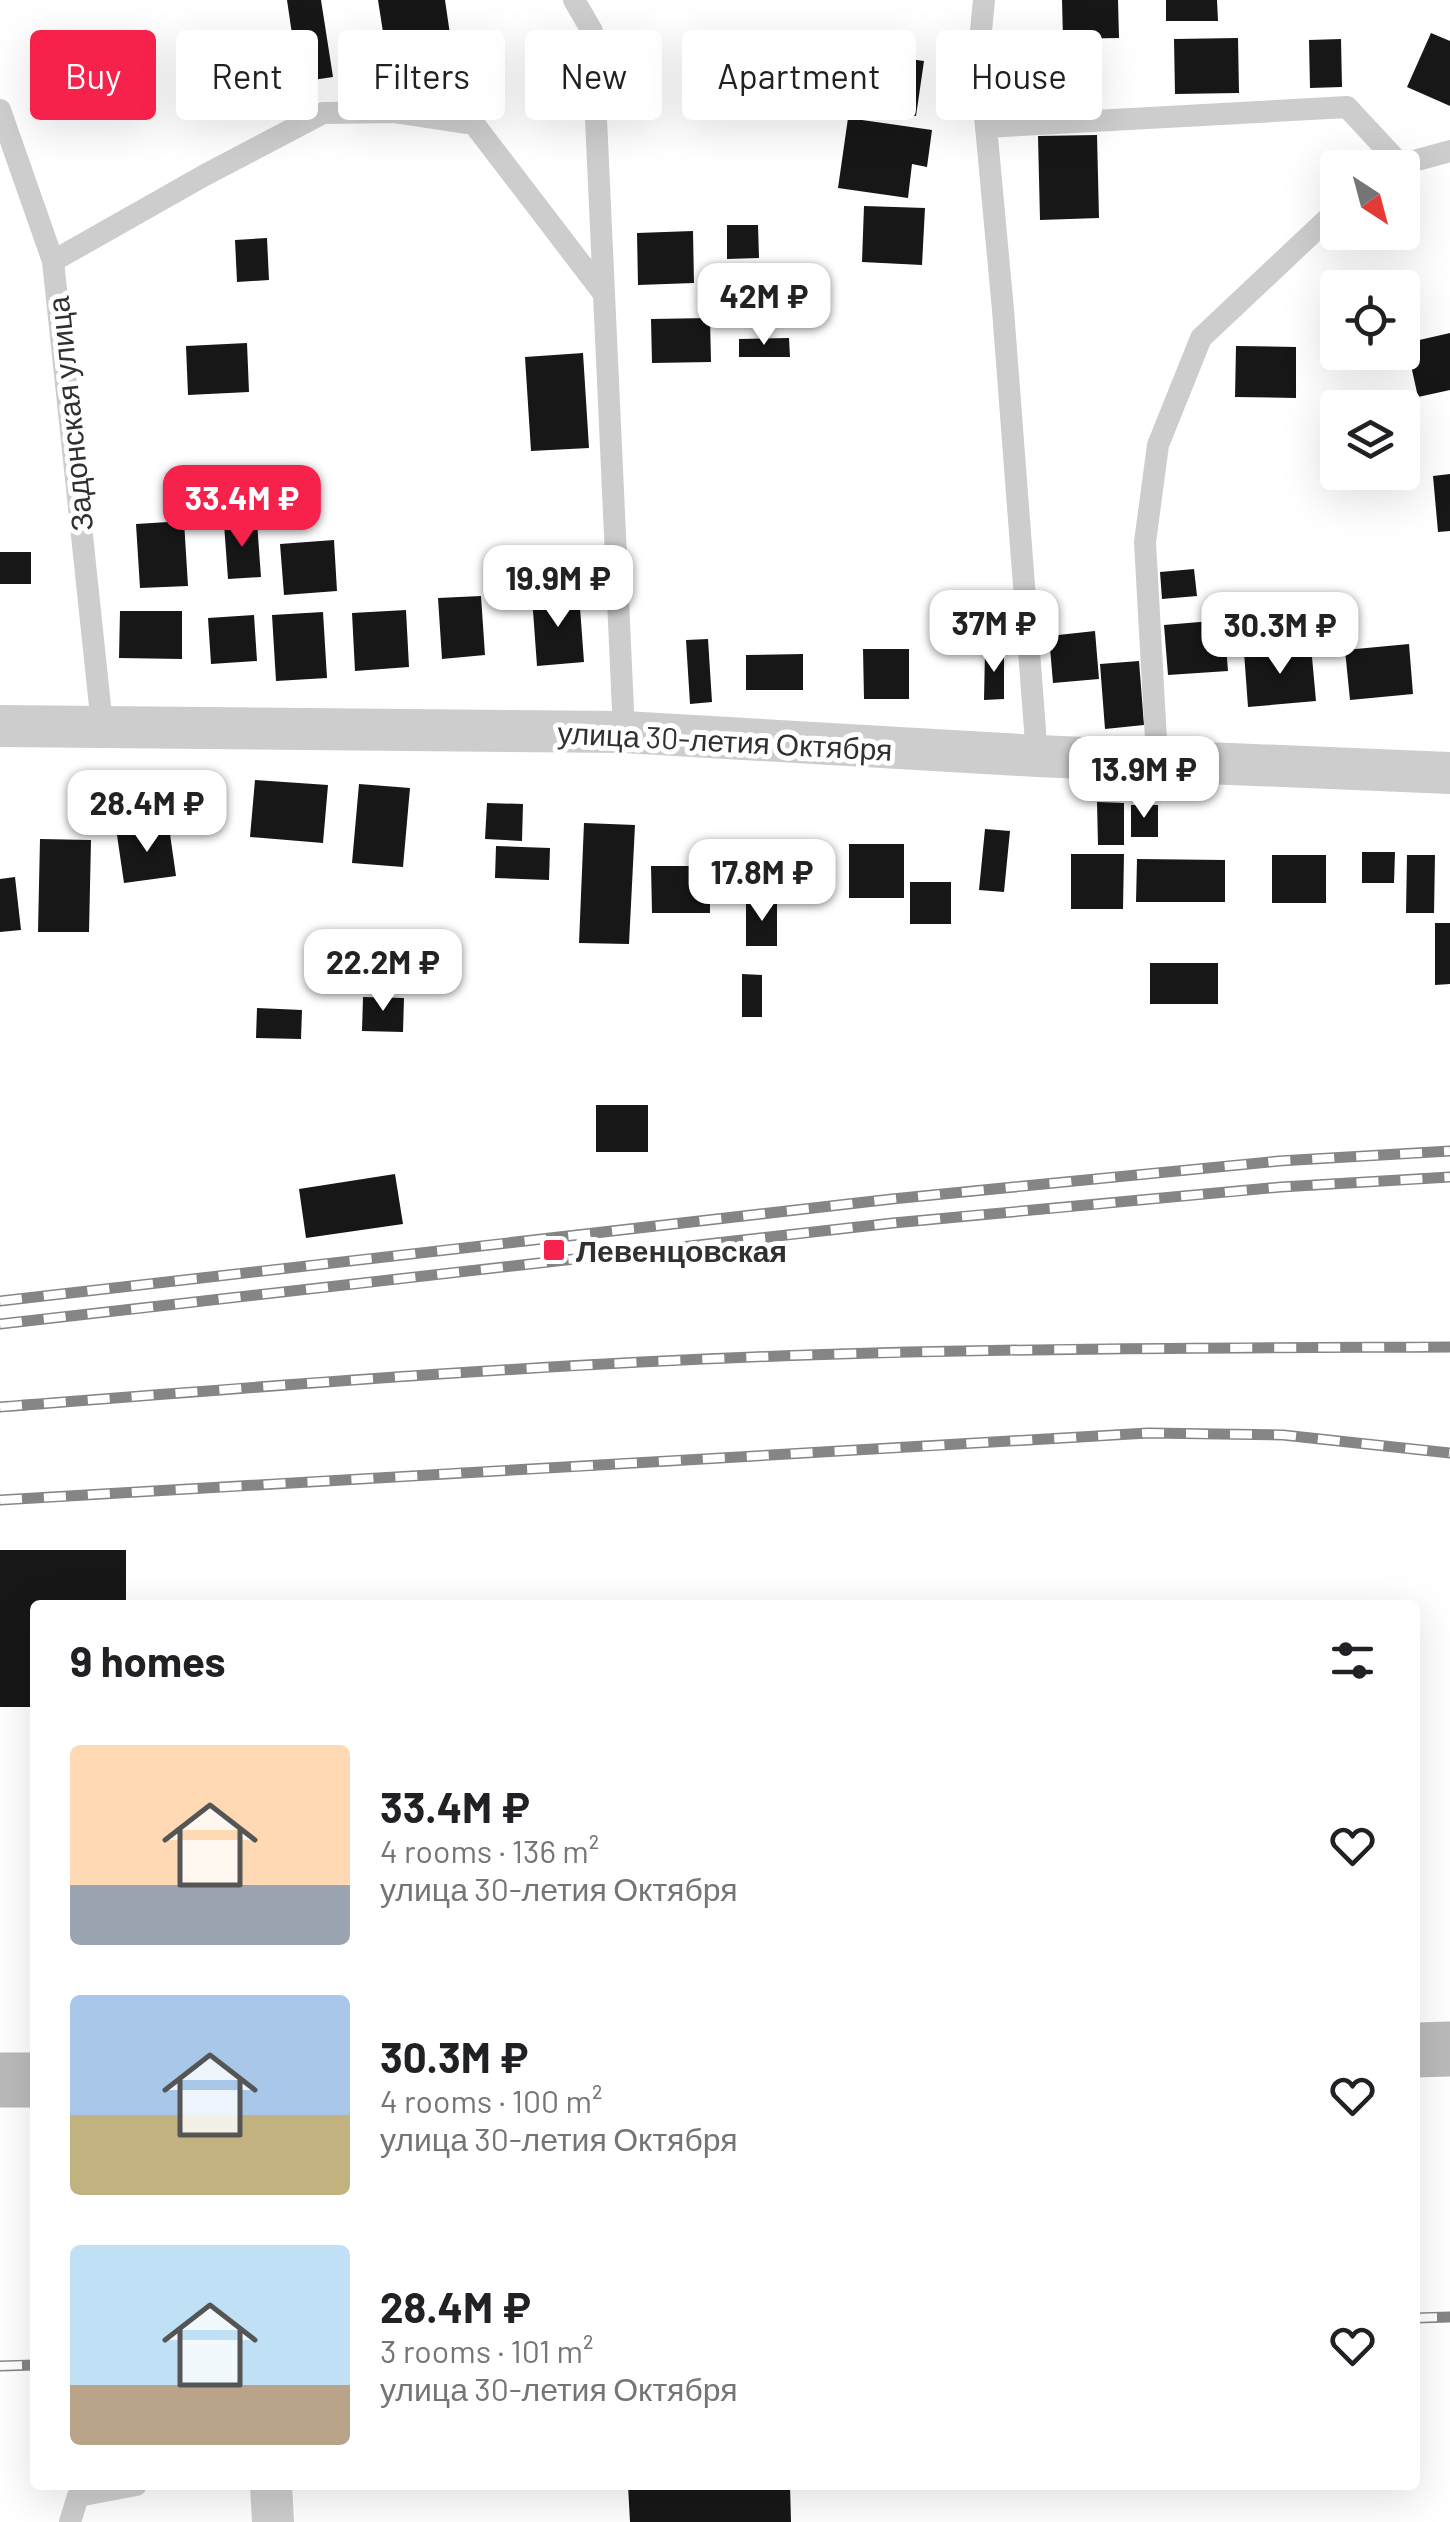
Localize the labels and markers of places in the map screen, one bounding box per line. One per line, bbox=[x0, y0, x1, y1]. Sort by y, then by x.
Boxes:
pin: 42M ₽ bbox=[694, 263, 834, 348]
pin: 33.4M ₽ bbox=[150, 465, 334, 550]
pin: 19.9M ₽ bbox=[466, 545, 650, 630]
pin: 37M ₽ bbox=[924, 590, 1064, 675]
pin: 30.3M ₽ bbox=[1188, 592, 1372, 677]
pin: 13.9M ₽ bbox=[1052, 736, 1236, 821]
pin: 28.4M ₽ bbox=[55, 770, 239, 855]
pin: 17.8M ₽ bbox=[670, 839, 854, 924]
pin: 22.2M ₽ bbox=[291, 929, 475, 1014]
place label: Левенцовская bbox=[576, 1232, 787, 1268]
marker: Левенцовская bbox=[541, 1237, 567, 1263]

